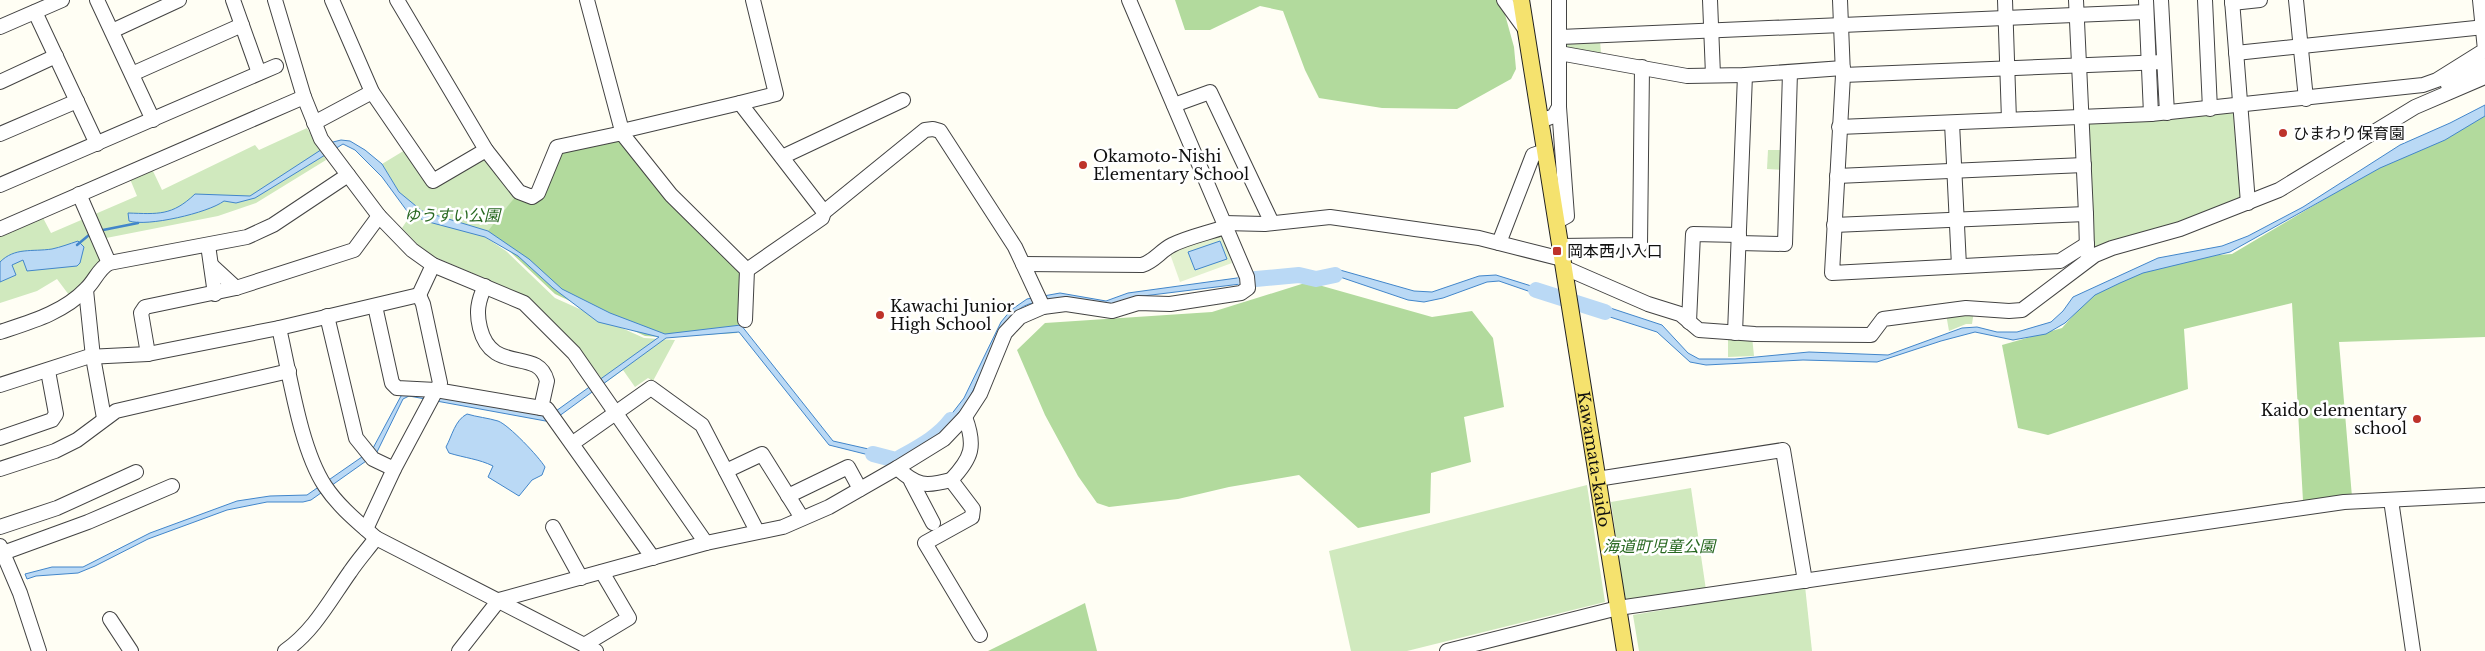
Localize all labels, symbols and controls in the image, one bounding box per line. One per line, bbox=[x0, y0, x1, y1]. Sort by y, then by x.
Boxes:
place label: ひまわり保育園 bbox=[2293, 123, 2405, 143]
marker: ひまわり保育園 bbox=[2277, 127, 2289, 139]
place label: Okamoto-Nishi Elementary School bbox=[1093, 146, 1249, 184]
marker: Okamoto-Nishi Elementary School bbox=[1077, 159, 1089, 171]
park label: ゆうすい公園 bbox=[404, 205, 502, 225]
place label: 岡本西小入口 bbox=[1567, 241, 1663, 261]
marker: 岡本西小入口 bbox=[1551, 245, 1563, 257]
place label: Kawachi Junior High School bbox=[890, 296, 1015, 334]
marker: Kawachi Junior High School bbox=[874, 309, 886, 321]
street label: Kawamata-kaido bbox=[1574, 390, 1615, 529]
place label: Kaido elementary school bbox=[2261, 400, 2408, 438]
marker: Kaido elementary school bbox=[2411, 413, 2423, 425]
park label: 海道町児童公園 bbox=[1603, 536, 1717, 556]

